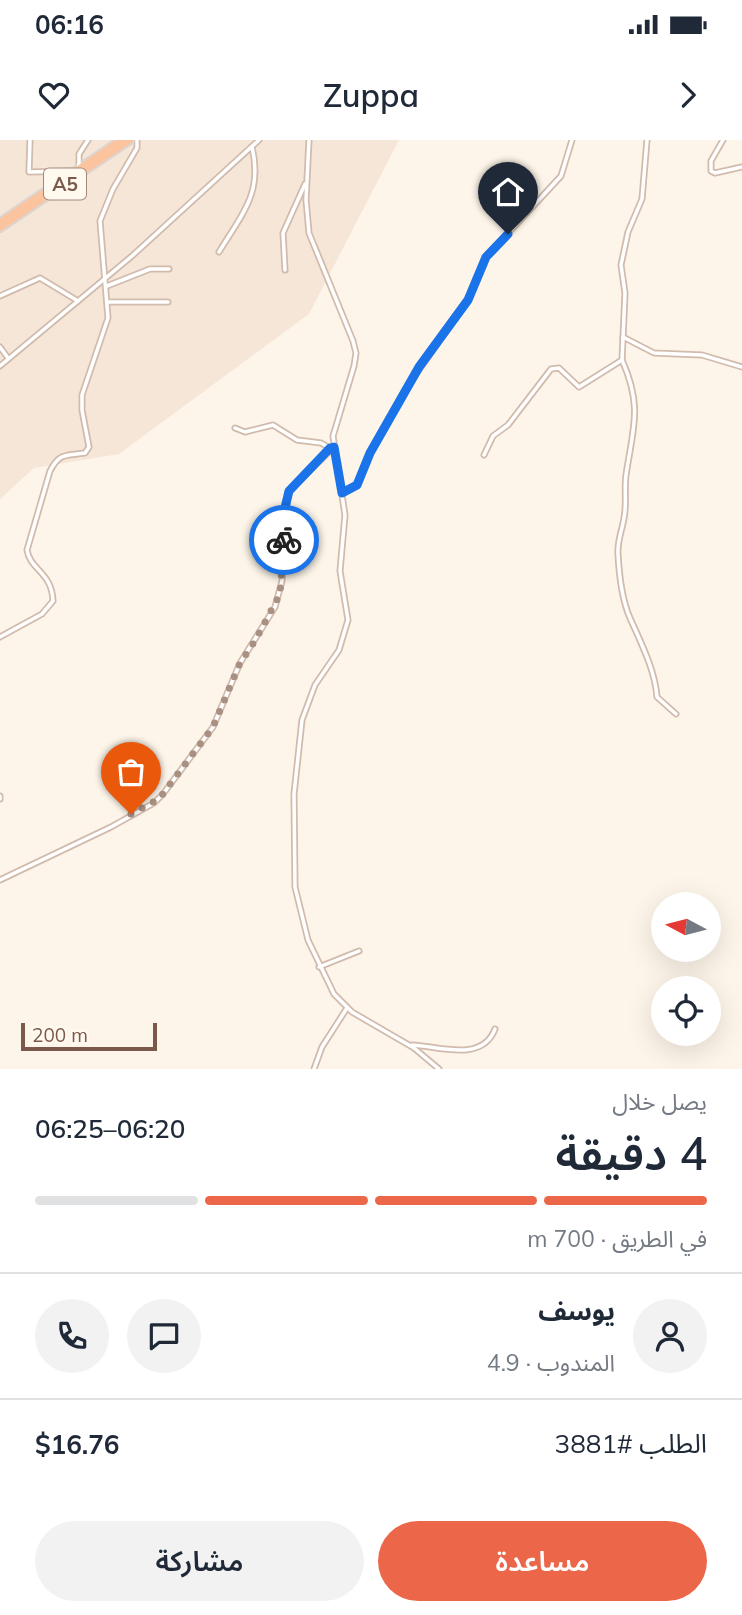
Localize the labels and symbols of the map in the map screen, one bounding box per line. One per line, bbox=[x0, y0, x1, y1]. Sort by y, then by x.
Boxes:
pin bbox=[478, 162, 538, 234]
road number: A5 bbox=[44, 168, 86, 200]
courier bbox=[249, 505, 319, 575]
pin bbox=[101, 742, 161, 814]
north arrow bbox=[651, 892, 721, 962]
scale bar bbox=[21, 1020, 158, 1052]

